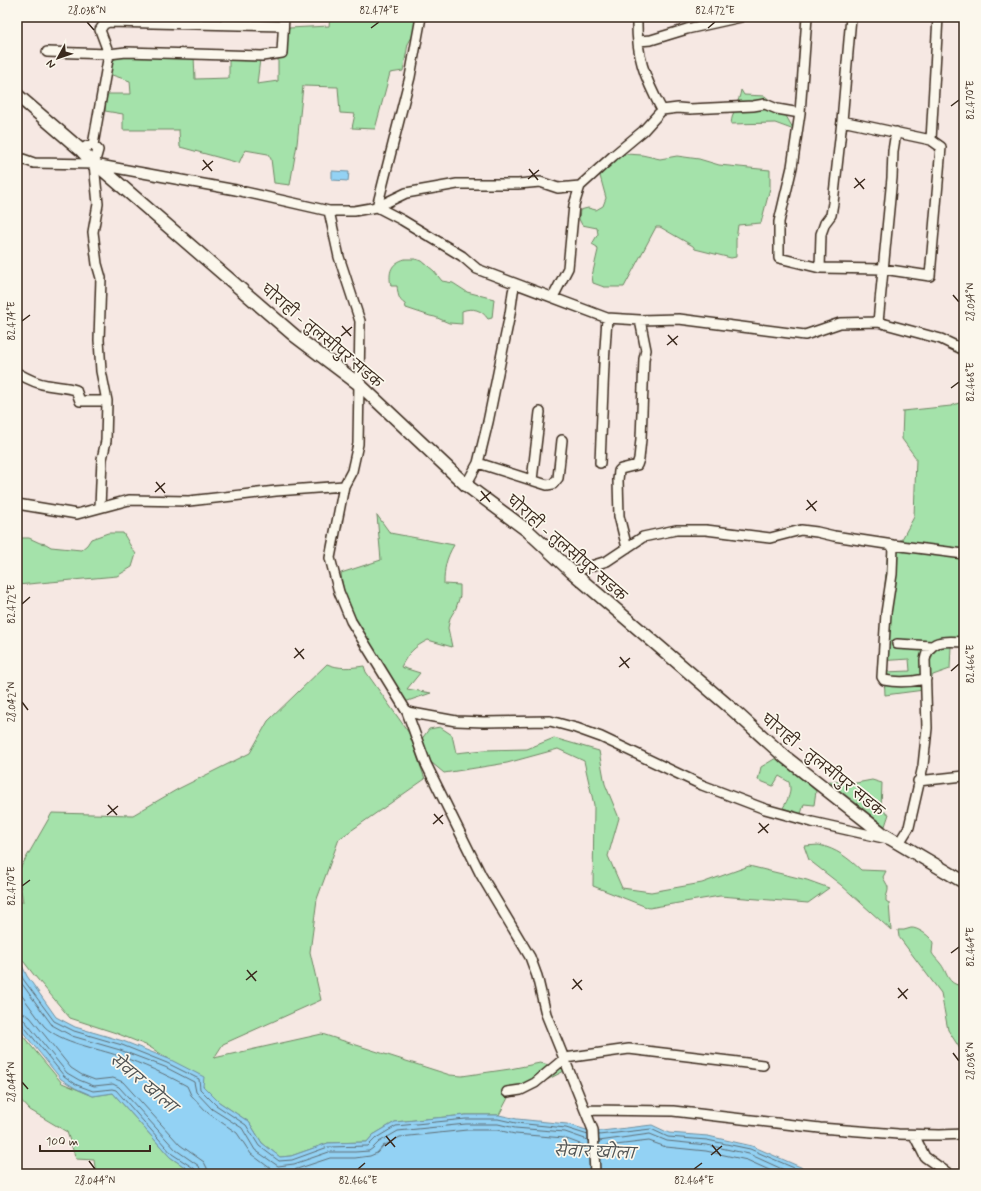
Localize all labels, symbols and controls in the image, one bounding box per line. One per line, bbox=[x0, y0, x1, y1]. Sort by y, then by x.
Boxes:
text: 28.038°N bbox=[68, 4, 106, 18]
text: 82.474°E bbox=[359, 4, 399, 18]
text: 82.472°E bbox=[695, 4, 735, 18]
north arrow bbox=[38, 38, 78, 78]
text: N bbox=[43, 56, 59, 71]
text: 82.470°E bbox=[964, 80, 978, 120]
street label: घोराही - तुलसीपुर सडक bbox=[255, 277, 389, 395]
text: 28.034°N bbox=[964, 282, 978, 321]
text: 82.474°E bbox=[5, 301, 19, 341]
text: 82.468°E bbox=[964, 362, 978, 402]
street label: घोराही - तुलसीपुर सडक bbox=[501, 488, 633, 608]
text: 82.472°E bbox=[5, 584, 19, 624]
text: 82.466°E bbox=[964, 645, 978, 683]
text: 28.042°N bbox=[5, 681, 19, 722]
street label: घोराही - तुलसीपुर सडक bbox=[756, 707, 891, 823]
text: 82.470°E bbox=[5, 866, 19, 906]
text: 82.464°E bbox=[964, 927, 978, 967]
text: 28.038°N bbox=[964, 1042, 978, 1080]
water label: सेवार खोला bbox=[105, 1048, 185, 1120]
text: 28.044°N bbox=[5, 1062, 19, 1102]
scale bar bbox=[40, 1127, 150, 1153]
text: 100 m bbox=[46, 1134, 78, 1150]
water label: सेवार खोला bbox=[553, 1139, 639, 1165]
text: 28.044°N bbox=[75, 1174, 115, 1188]
text: 82.466°E bbox=[339, 1174, 377, 1188]
text: 82.464°E bbox=[674, 1174, 714, 1188]

